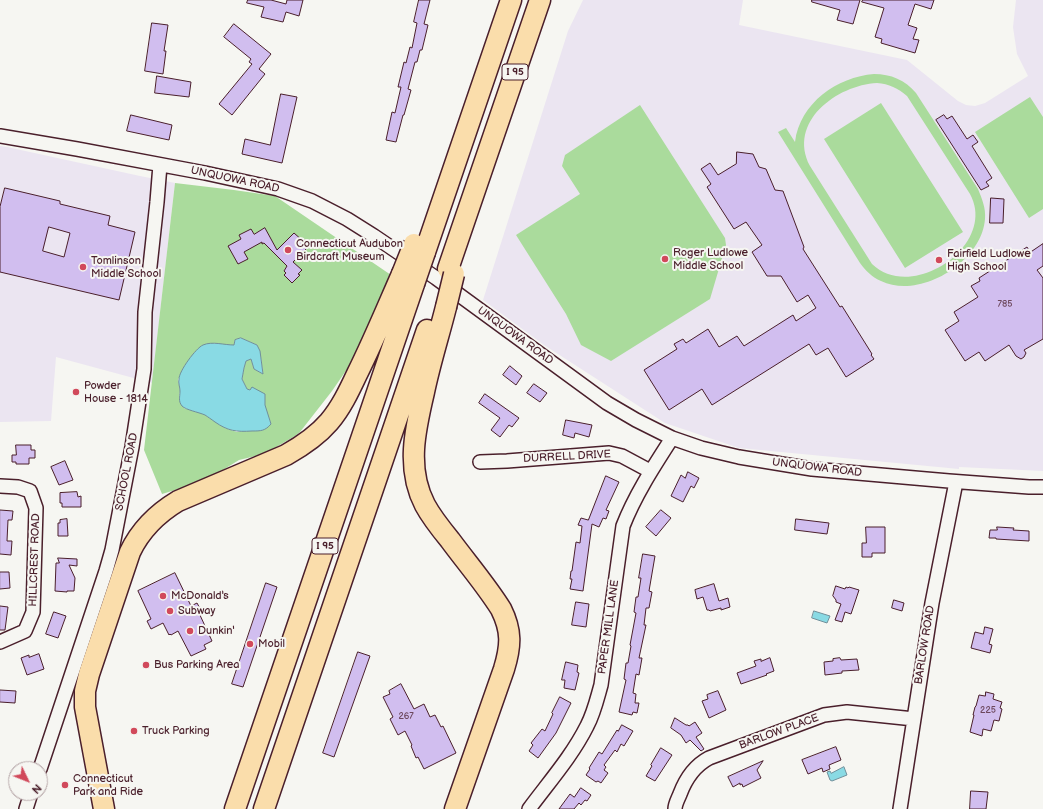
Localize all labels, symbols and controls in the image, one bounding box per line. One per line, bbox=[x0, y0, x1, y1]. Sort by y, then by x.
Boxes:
road number: I 95 bbox=[502, 64, 528, 80]
street label: UNQUOWA ROAD bbox=[189, 164, 281, 196]
place label: Connecticut Audubon Birdcraft Museum bbox=[296, 237, 403, 263]
marker: Connecticut Audubon Birdcraft Museum bbox=[283, 245, 293, 255]
place label: Roger Ludlowe Middle School bbox=[673, 246, 748, 272]
place label: Fairfield Ludlowe High School bbox=[947, 247, 1031, 273]
place label: Tomlinson Middle School bbox=[91, 254, 161, 280]
marker: Roger Ludlowe Middle School bbox=[660, 254, 670, 264]
marker: Fairfield Ludlowe High School bbox=[934, 255, 944, 265]
marker: Tomlinson Middle School bbox=[78, 262, 88, 272]
house number: 785 bbox=[998, 300, 1012, 310]
street label: UNQUOWA ROAD bbox=[475, 304, 555, 368]
place label: Powder House - 1814 bbox=[84, 379, 148, 405]
marker: Powder House - 1814 bbox=[71, 387, 81, 397]
street label: SCHOOL ROAD bbox=[113, 432, 141, 512]
street label: DURRELL DRIVE bbox=[523, 448, 611, 466]
street label: UNQUOWA ROAD bbox=[771, 456, 863, 480]
street label: HILLCREST ROAD bbox=[27, 513, 43, 607]
road number: I 95 bbox=[312, 538, 338, 554]
street label: PAPER MILL LANE bbox=[596, 579, 622, 675]
place label: McDonald's bbox=[171, 589, 229, 603]
marker: McDonald's bbox=[158, 591, 168, 601]
place label: Subway bbox=[178, 604, 215, 618]
street label: BARLOW ROAD bbox=[912, 605, 938, 685]
marker: Subway bbox=[165, 606, 175, 616]
place label: Dunkin' bbox=[198, 624, 235, 638]
marker: Dunkin' bbox=[185, 626, 195, 636]
place label: Mobil bbox=[258, 637, 285, 651]
marker: Mobil bbox=[245, 639, 255, 649]
place label: Bus Parking Area bbox=[154, 658, 239, 672]
marker: Bus Parking Area bbox=[141, 660, 151, 670]
house number: 225 bbox=[980, 706, 996, 716]
street label: BARLOW PLACE bbox=[737, 711, 821, 753]
house number: 267 bbox=[398, 712, 414, 722]
place label: Truck Parking bbox=[142, 724, 210, 738]
marker: Truck Parking bbox=[129, 726, 139, 736]
north arrow bbox=[8, 761, 48, 801]
place label: Connecticut Park and Ride bbox=[73, 772, 143, 798]
marker: Connecticut Park and Ride bbox=[60, 780, 70, 790]
text: N bbox=[29, 781, 44, 796]

